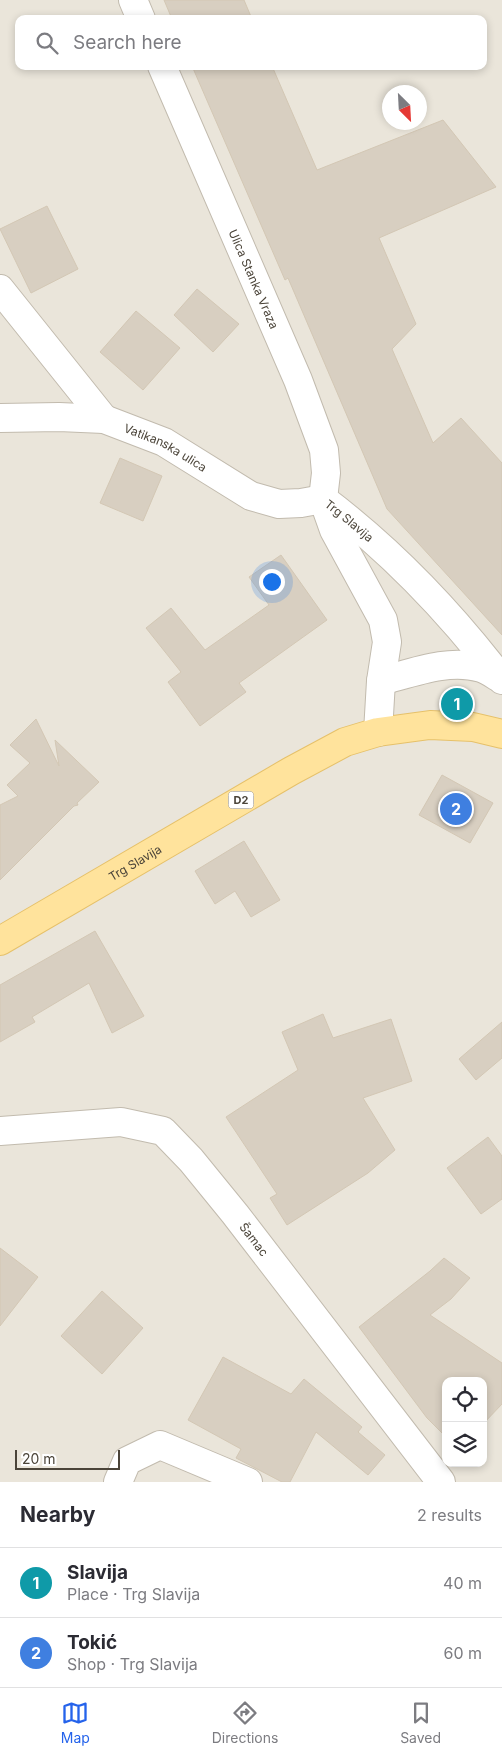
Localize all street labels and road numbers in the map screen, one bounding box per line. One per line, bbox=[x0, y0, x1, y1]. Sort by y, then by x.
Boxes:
street label: Ulica Stanka Vraza bbox=[226, 227, 282, 331]
street label: Vatikanska ulica bbox=[122, 420, 210, 474]
street label: Trg Slavija bbox=[322, 496, 377, 545]
road number: D2 bbox=[228, 792, 254, 808]
street label: Trg Slavija bbox=[106, 841, 164, 884]
street label: Šamac bbox=[237, 1219, 272, 1259]

